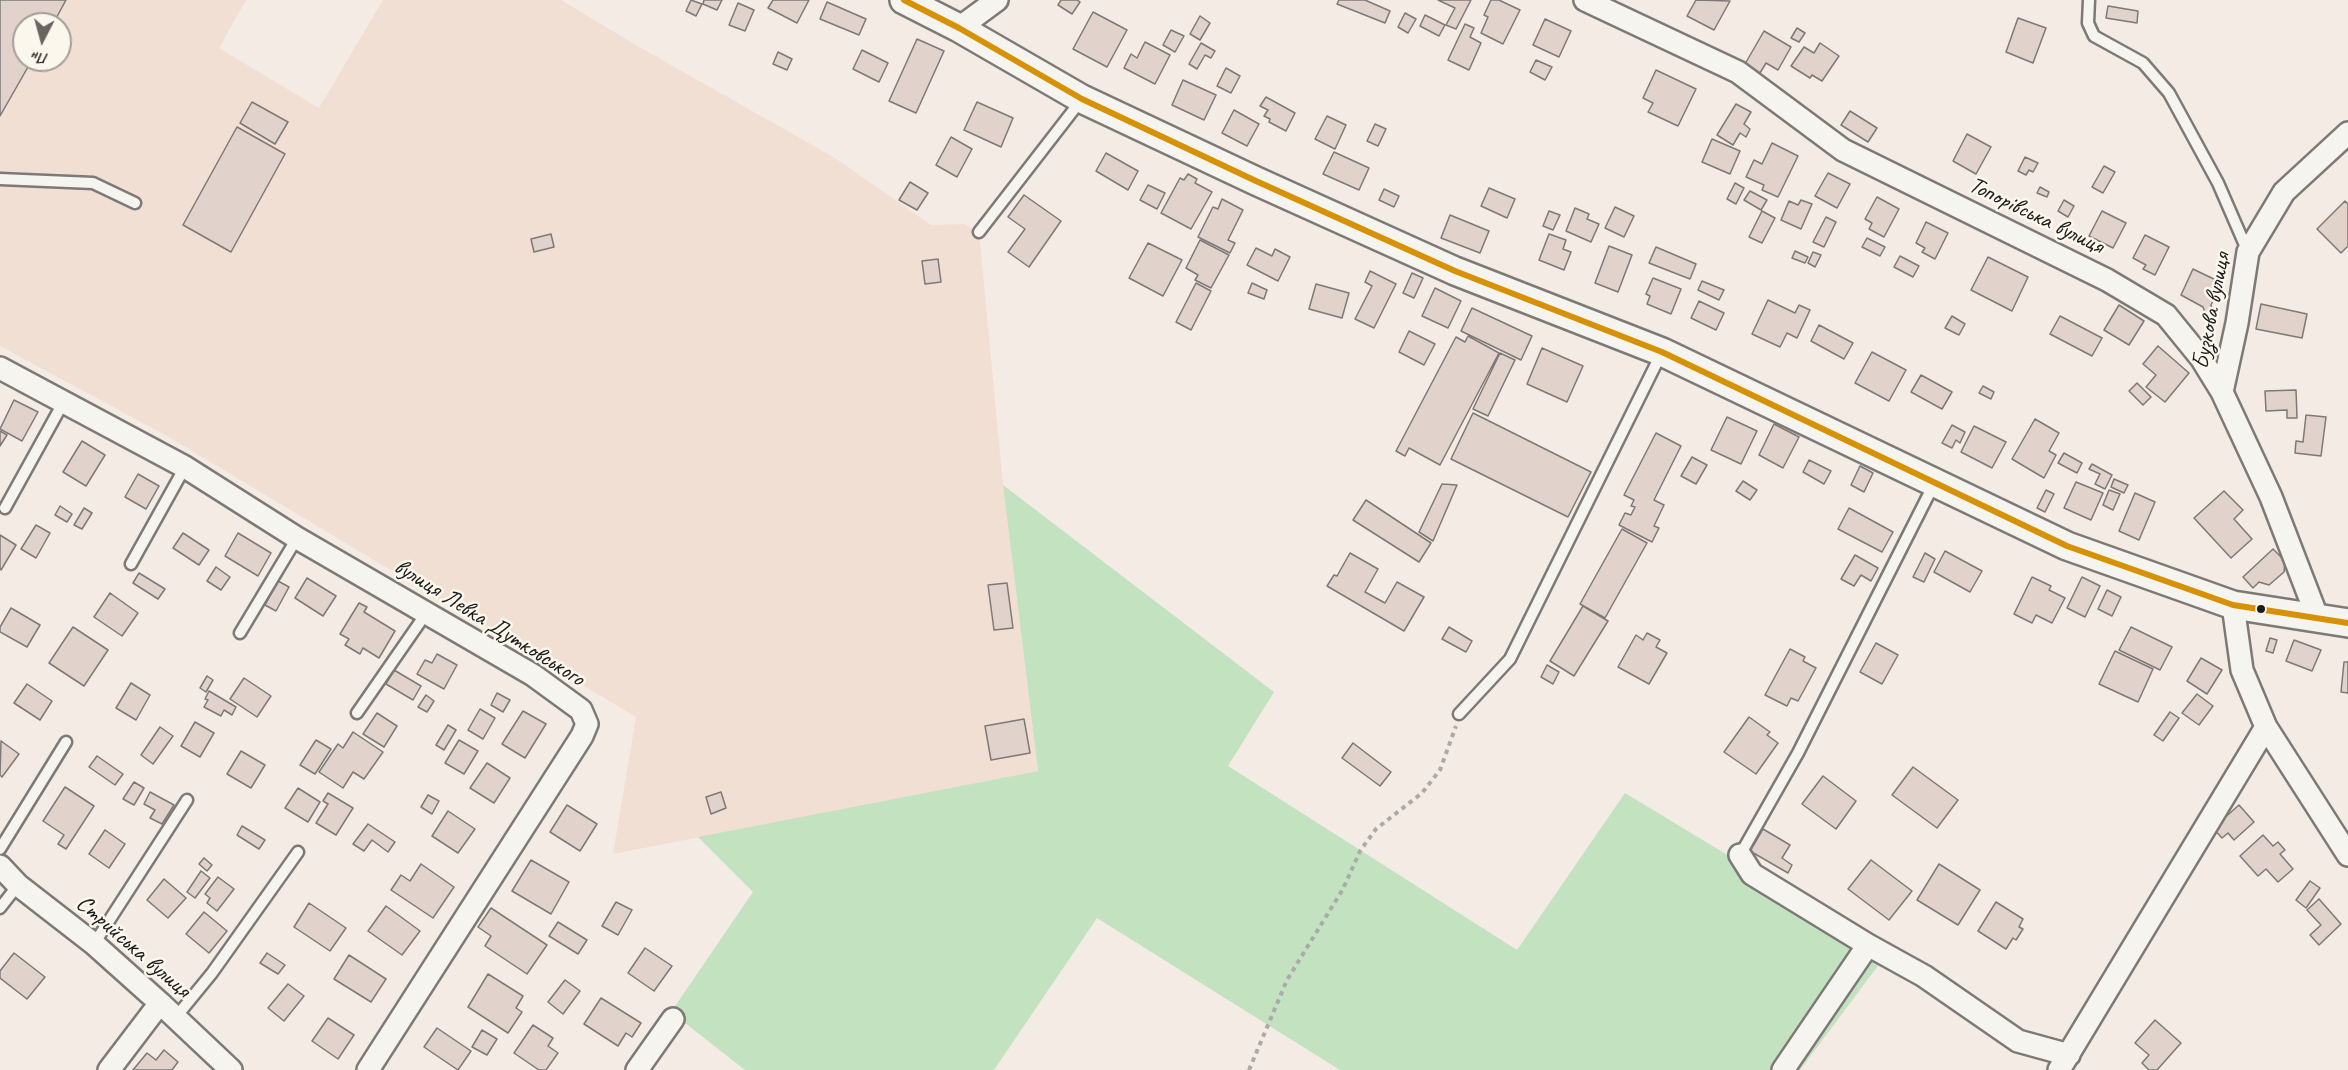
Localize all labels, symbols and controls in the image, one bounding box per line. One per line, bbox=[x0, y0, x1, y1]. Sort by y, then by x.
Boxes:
north arrow bbox=[12, 12, 72, 72]
text: Пн bbox=[31, 47, 50, 69]
street label: Топорівська вулиця bbox=[1964, 171, 2108, 261]
street label: Бузкова вулиця bbox=[2187, 250, 2237, 372]
street label: вулиця Левка Дутковського bbox=[388, 553, 590, 693]
unlabelled marker bbox=[2255, 603, 2267, 615]
street label: Стрийська вулиця bbox=[70, 889, 196, 1005]

